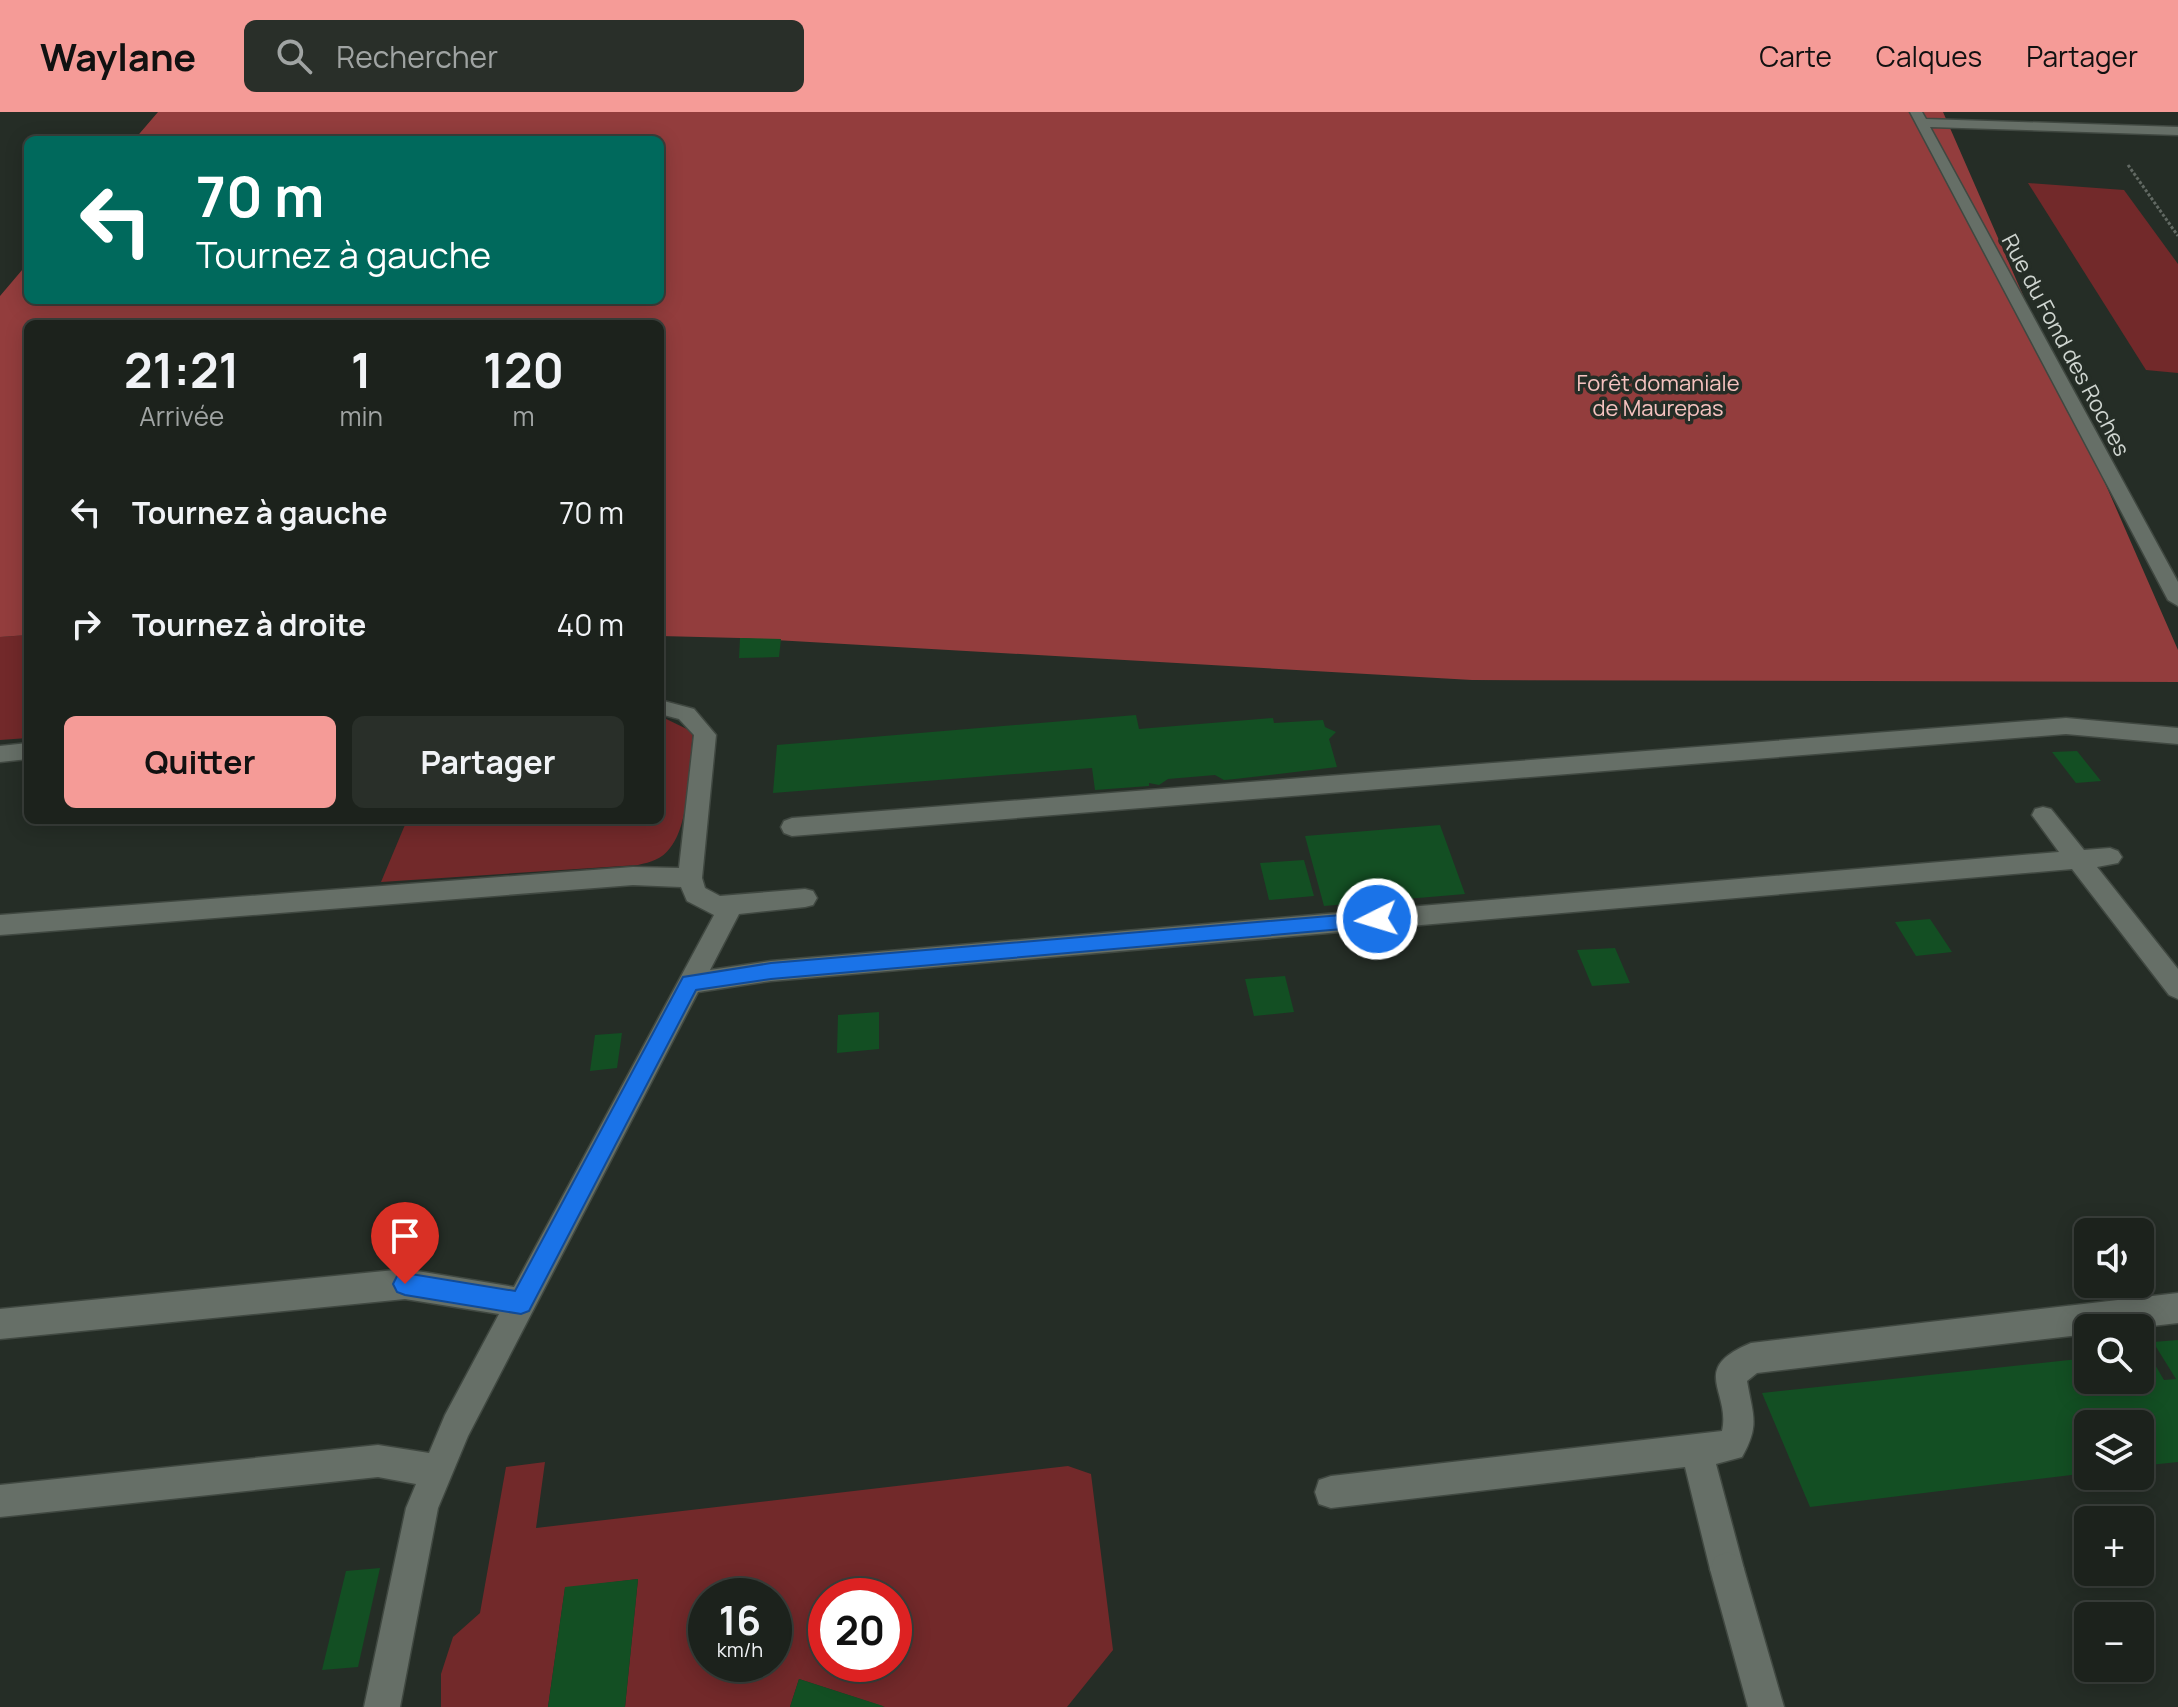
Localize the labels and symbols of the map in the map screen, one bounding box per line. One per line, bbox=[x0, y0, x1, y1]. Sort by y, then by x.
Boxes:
street label: Rue du Fond des Roches bbox=[1995, 229, 2137, 461]
park label: Forêt domaniale de Maurepas bbox=[1576, 368, 1740, 423]
position arrow bbox=[1335, 877, 1419, 961]
pin bbox=[371, 1202, 439, 1284]
speed limit sign: 20 bbox=[808, 1578, 912, 1682]

